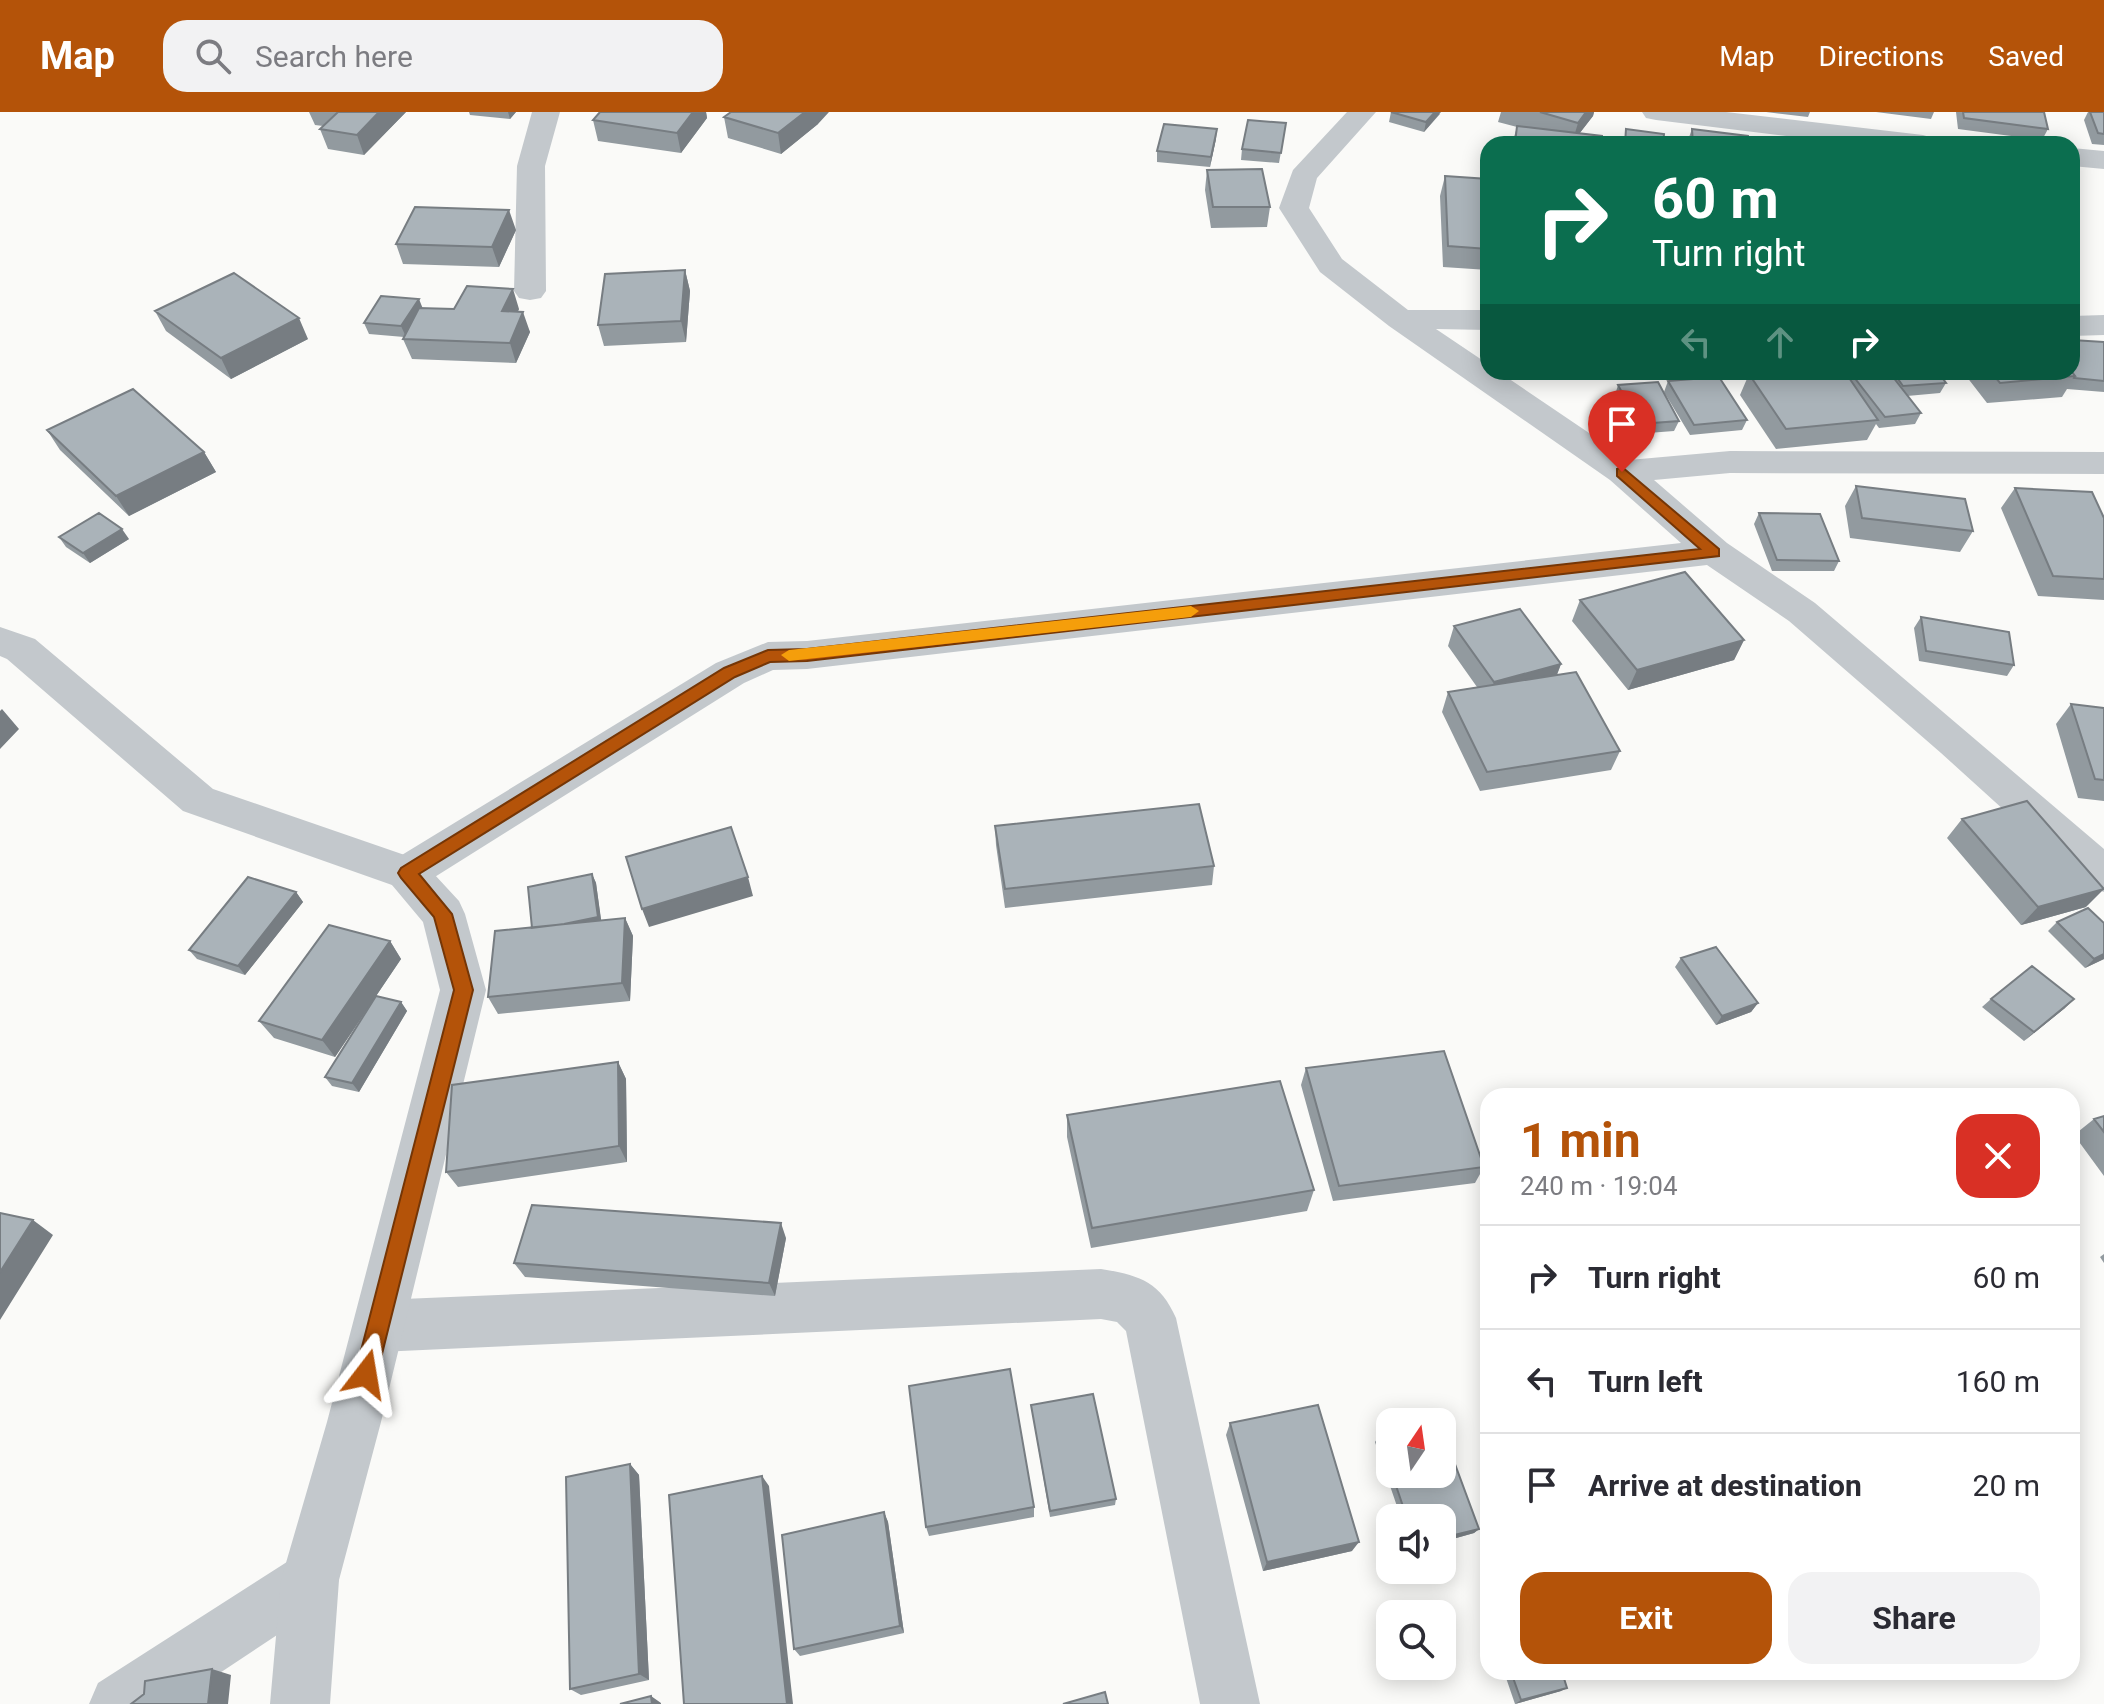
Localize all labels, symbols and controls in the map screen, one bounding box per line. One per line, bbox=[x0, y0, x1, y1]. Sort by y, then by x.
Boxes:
search box bbox=[163, 20, 723, 92]
text: Map bbox=[40, 34, 115, 78]
icon: search bbox=[191, 34, 235, 78]
text: Search here bbox=[255, 39, 413, 74]
text: Map bbox=[1719, 40, 1775, 73]
text: Directions bbox=[1819, 40, 1944, 73]
text: Saved bbox=[1988, 40, 2064, 73]
text: 60 m bbox=[1652, 166, 1779, 232]
icon: right bbox=[1520, 168, 1624, 272]
text: Turn right bbox=[1652, 233, 1805, 275]
icon: left bbox=[1674, 320, 1718, 364]
icon: ahead bbox=[1758, 320, 1802, 364]
icon: right bbox=[1842, 320, 1886, 364]
pin bbox=[1588, 390, 1656, 472]
icon: arrive bbox=[1600, 402, 1644, 446]
text: 1 min bbox=[1520, 1112, 1641, 1169]
button: close bbox=[1956, 1114, 2040, 1198]
text: 240 m · 19:04 bbox=[1520, 1171, 1678, 1201]
icon: right bbox=[1520, 1255, 1564, 1299]
text: Turn right bbox=[1588, 1260, 1721, 1295]
text: 60 m bbox=[1973, 1260, 2040, 1295]
position arrow bbox=[324, 1332, 408, 1416]
icon: left bbox=[1520, 1359, 1564, 1403]
text: Turn left bbox=[1588, 1364, 1703, 1399]
text: 160 m bbox=[1956, 1364, 2040, 1399]
north arrow bbox=[1376, 1408, 1456, 1488]
map controls bbox=[1376, 1408, 1456, 1680]
icon: arrive bbox=[1520, 1463, 1564, 1507]
text: Arrive at destination bbox=[1588, 1468, 1862, 1503]
text: 20 m bbox=[1973, 1468, 2040, 1503]
button: sound bbox=[1376, 1504, 1456, 1584]
button: Exit bbox=[1520, 1572, 1772, 1664]
button: Share bbox=[1788, 1572, 2040, 1664]
button: search bbox=[1376, 1600, 1456, 1680]

